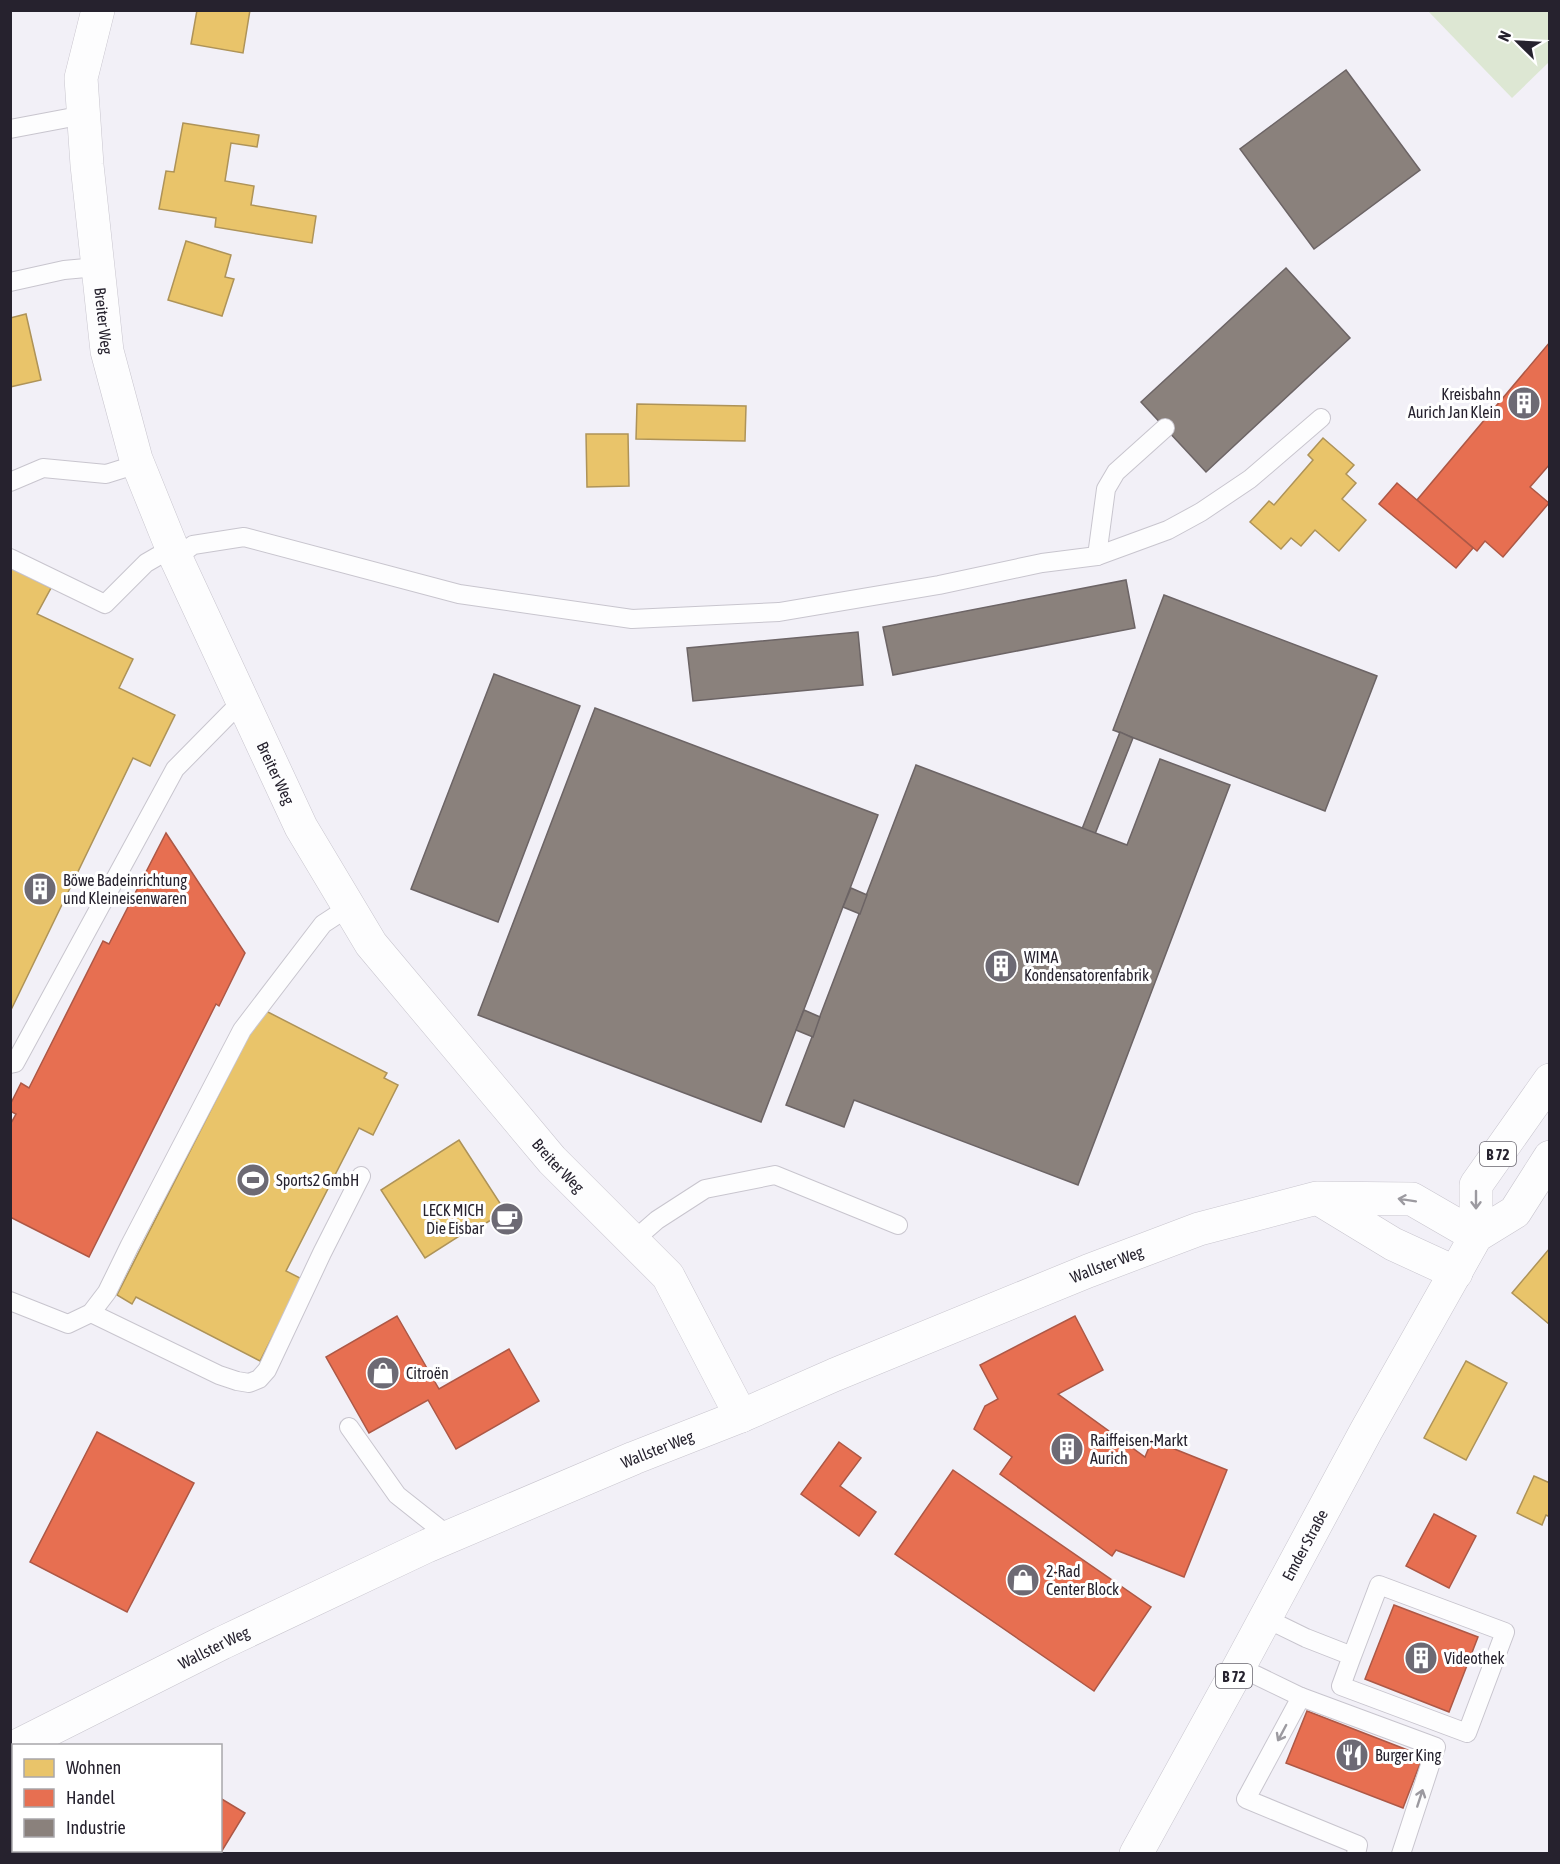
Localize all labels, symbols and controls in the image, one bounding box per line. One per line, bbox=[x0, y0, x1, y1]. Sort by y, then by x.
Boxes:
north arrow bbox=[1488, 12, 1548, 72]
text: N bbox=[1494, 28, 1514, 44]
street label: Breiter Weg bbox=[91, 286, 116, 355]
place label: Kreisbahn Aurich Jan Klein bbox=[1408, 385, 1501, 421]
building icon: Kreisbahn Aurich Jan Klein bbox=[1506, 385, 1542, 421]
street label: Breiter Weg bbox=[254, 739, 298, 808]
building icon: Böwe Badeinrichtung und Kleineisenwaren bbox=[22, 871, 58, 907]
place label: Böwe Badeinrichtung und Kleineisenwaren bbox=[63, 871, 187, 907]
building icon: WIMA Kondensatorenfabrik bbox=[983, 948, 1019, 984]
place label: WIMA Kondensatorenfabrik bbox=[1024, 948, 1149, 984]
street label: Breiter Weg bbox=[529, 1135, 588, 1197]
road number: B 72 bbox=[1480, 1142, 1516, 1166]
sports icon: Sports2 GmbH bbox=[235, 1162, 271, 1198]
place label: Sports2 GmbH bbox=[276, 1171, 359, 1190]
one-way arrow bbox=[1470, 1189, 1482, 1209]
one-way arrow bbox=[1398, 1195, 1417, 1206]
place label: LECK MICH Die Eisbar bbox=[422, 1201, 484, 1237]
cafe icon: LECK MICH Die Eisbar bbox=[489, 1201, 525, 1237]
street label: Wallster Weg bbox=[1067, 1242, 1146, 1286]
shop icon: Citroën bbox=[365, 1355, 401, 1391]
place label: Citroën bbox=[406, 1364, 449, 1382]
street label: Wallster Weg bbox=[618, 1426, 697, 1472]
building icon: Raiffeisen-Markt Aurich bbox=[1049, 1431, 1085, 1467]
place label: Raiffeisen-Markt Aurich bbox=[1090, 1431, 1188, 1467]
street label: Emder Straße bbox=[1278, 1506, 1331, 1584]
shop icon: 2-Rad Center Block bbox=[1005, 1562, 1041, 1598]
place label: 2-Rad Center Block bbox=[1046, 1562, 1119, 1598]
street label: Wallster Weg bbox=[175, 1622, 253, 1672]
building icon: Videothek bbox=[1403, 1640, 1439, 1676]
place label: Videothek bbox=[1444, 1649, 1504, 1667]
road number: B 72 bbox=[1216, 1664, 1252, 1688]
one-way arrow bbox=[1276, 1724, 1288, 1741]
restaurant icon: Burger King bbox=[1334, 1737, 1370, 1773]
legend bbox=[12, 1744, 222, 1852]
place label: Burger King bbox=[1375, 1746, 1442, 1765]
text: Wohnen bbox=[66, 1757, 121, 1778]
text: Handel bbox=[66, 1787, 115, 1808]
one-way arrow bbox=[1415, 1789, 1426, 1808]
text: Industrie bbox=[66, 1817, 126, 1838]

